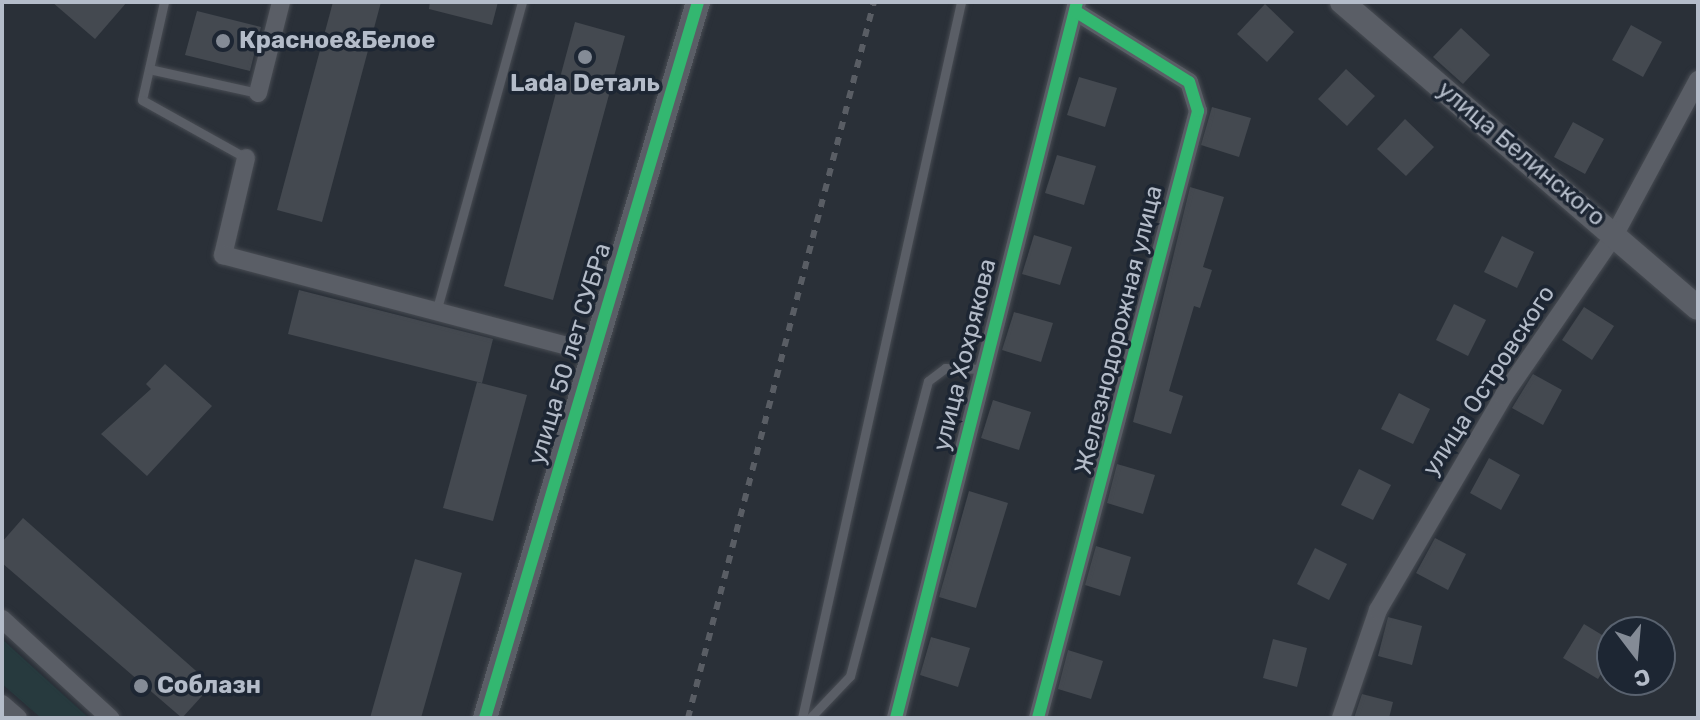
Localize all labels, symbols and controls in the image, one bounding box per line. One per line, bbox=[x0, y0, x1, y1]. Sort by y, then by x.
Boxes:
place label: Красное&Белое bbox=[239, 27, 435, 55]
marker: Красное&Белое bbox=[214, 32, 232, 50]
marker: Lada Dеталь bbox=[576, 48, 594, 66]
place label: Lada Dеталь bbox=[510, 70, 660, 98]
street label: улица Белинского bbox=[1431, 76, 1611, 232]
street label: Железнодорожная улица bbox=[1069, 183, 1169, 477]
street label: улица 50 лет СУБРа bbox=[523, 240, 617, 468]
street label: улица Хохрякова bbox=[927, 256, 1003, 454]
street label: улица Островского bbox=[1417, 280, 1561, 482]
north arrow bbox=[1596, 616, 1676, 696]
text: С bbox=[1631, 663, 1653, 693]
place label: Соблазн bbox=[157, 672, 261, 700]
marker: Соблазн bbox=[132, 677, 150, 695]

